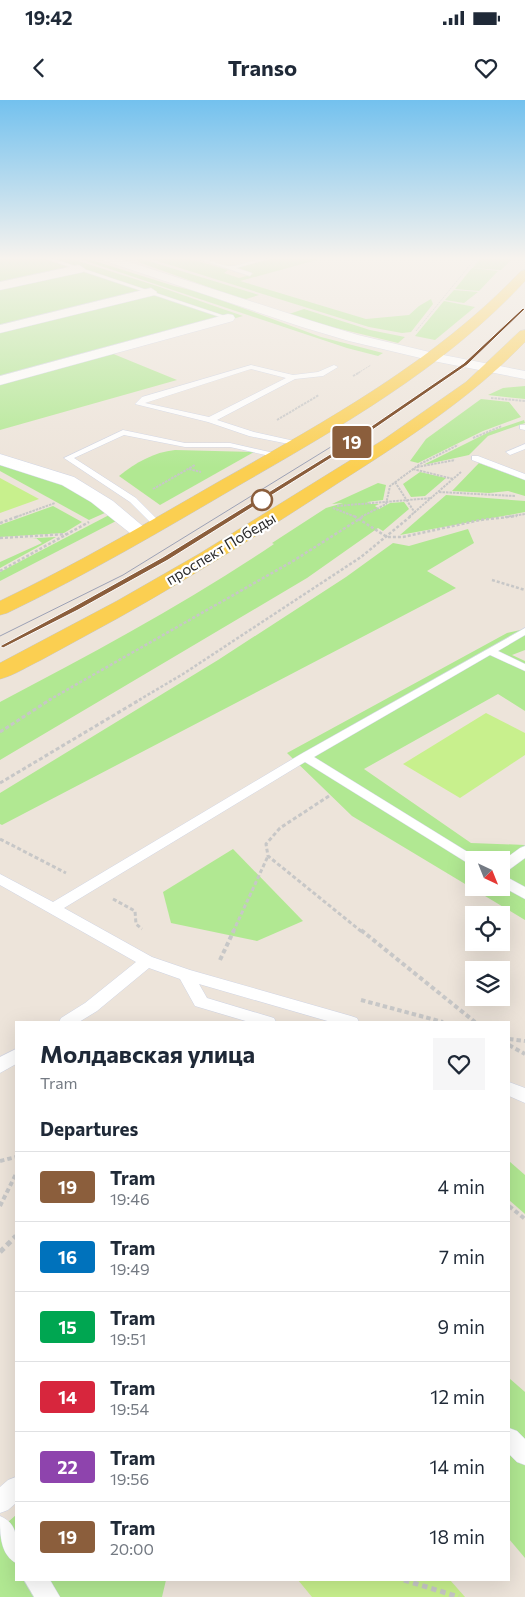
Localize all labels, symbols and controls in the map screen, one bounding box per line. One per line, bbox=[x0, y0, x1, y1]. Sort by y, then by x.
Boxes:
text: 19:42 bbox=[25, 6, 73, 29]
icon: back bbox=[25, 54, 53, 82]
text: Transo bbox=[228, 54, 297, 81]
icon: heart bbox=[472, 54, 500, 82]
line badge: 19 bbox=[330, 426, 374, 458]
text: 19 bbox=[342, 431, 362, 453]
unlabelled marker bbox=[251, 489, 273, 511]
street label: проспект Победы bbox=[162, 508, 279, 588]
north arrow bbox=[465, 851, 510, 896]
map controls bbox=[465, 851, 510, 1006]
button: locate bbox=[465, 906, 510, 951]
button: layers bbox=[465, 961, 510, 1006]
button: heart bbox=[433, 1038, 485, 1090]
text: Молдавская улица bbox=[40, 1039, 255, 1068]
text: Tram bbox=[40, 1073, 77, 1092]
text: Departures bbox=[40, 1117, 138, 1140]
text: Tram bbox=[110, 1166, 155, 1189]
text: 4 min bbox=[438, 1175, 485, 1198]
text: 19 bbox=[58, 1176, 77, 1198]
text: 19:46 bbox=[110, 1189, 150, 1208]
text: Tram bbox=[110, 1236, 155, 1259]
text: 7 min bbox=[439, 1245, 485, 1268]
text: 16 bbox=[58, 1246, 77, 1268]
text: 19:49 bbox=[110, 1259, 150, 1278]
text: Tram bbox=[110, 1306, 155, 1329]
text: 9 min bbox=[437, 1315, 485, 1338]
text: 15 bbox=[58, 1316, 77, 1338]
text: 19:51 bbox=[110, 1329, 146, 1348]
text: Tram bbox=[110, 1376, 155, 1399]
text: 12 min bbox=[430, 1385, 485, 1408]
text: 14 bbox=[58, 1386, 77, 1408]
text: 19:54 bbox=[110, 1399, 149, 1418]
text: Tram bbox=[110, 1446, 155, 1469]
text: 14 min bbox=[429, 1455, 485, 1478]
text: 22 bbox=[57, 1456, 78, 1478]
text: 19:56 bbox=[110, 1469, 149, 1488]
text: Tram bbox=[110, 1516, 155, 1539]
text: 18 min bbox=[429, 1525, 485, 1548]
text: 19 bbox=[58, 1526, 77, 1548]
text: 20:00 bbox=[110, 1539, 154, 1558]

